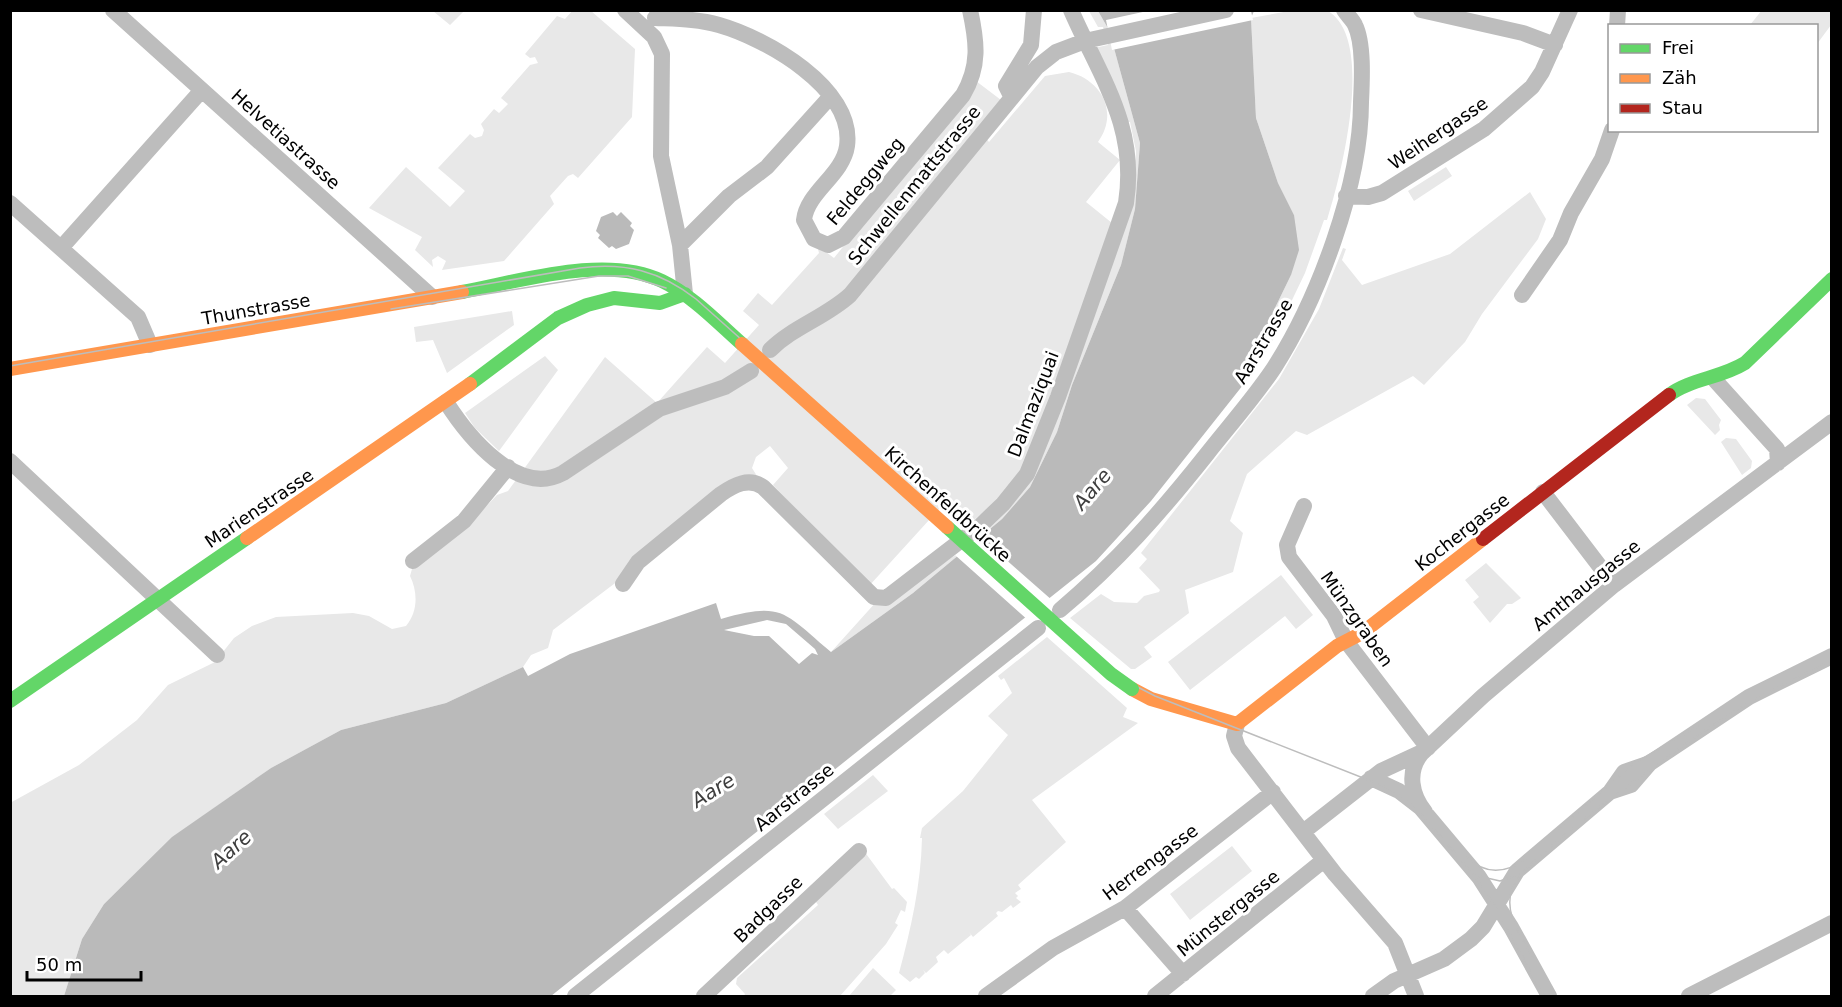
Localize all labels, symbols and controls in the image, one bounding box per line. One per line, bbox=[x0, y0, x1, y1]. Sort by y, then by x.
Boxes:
legend bbox=[1608, 24, 1818, 132]
text: Frei bbox=[1662, 37, 1694, 58]
text: Zäh bbox=[1662, 67, 1697, 88]
street label: Helvetiastrasse bbox=[227, 85, 345, 193]
street label: Weihergasse bbox=[1385, 92, 1491, 174]
text: Stau bbox=[1662, 97, 1703, 118]
street label: Schwellenmattstrasse bbox=[843, 101, 985, 269]
street label: Feldeggweg bbox=[822, 133, 908, 229]
street label: Thunstrasse bbox=[199, 289, 312, 329]
street label: Aarstrasse bbox=[1229, 295, 1297, 387]
street label: Dalmaziquai bbox=[1003, 348, 1063, 460]
street label: Kirchenfeldbrücke bbox=[881, 442, 1015, 566]
water label: Aare bbox=[1067, 463, 1116, 516]
street label: Marienstrasse bbox=[201, 464, 317, 552]
street label: Kochergasse bbox=[1411, 489, 1513, 575]
street label: Amthausgasse bbox=[1528, 535, 1644, 635]
street label: Münzgraben bbox=[1316, 567, 1398, 671]
street label: Aarstrasse bbox=[750, 759, 838, 835]
water label: Aare bbox=[685, 768, 739, 814]
street label: Herrengasse bbox=[1098, 819, 1202, 905]
water label: Aare bbox=[204, 825, 256, 875]
street label: Münstergasse bbox=[1173, 865, 1283, 961]
street label: Badgasse bbox=[729, 871, 807, 947]
scale bar bbox=[27, 944, 141, 982]
text: 50 m bbox=[36, 954, 82, 975]

